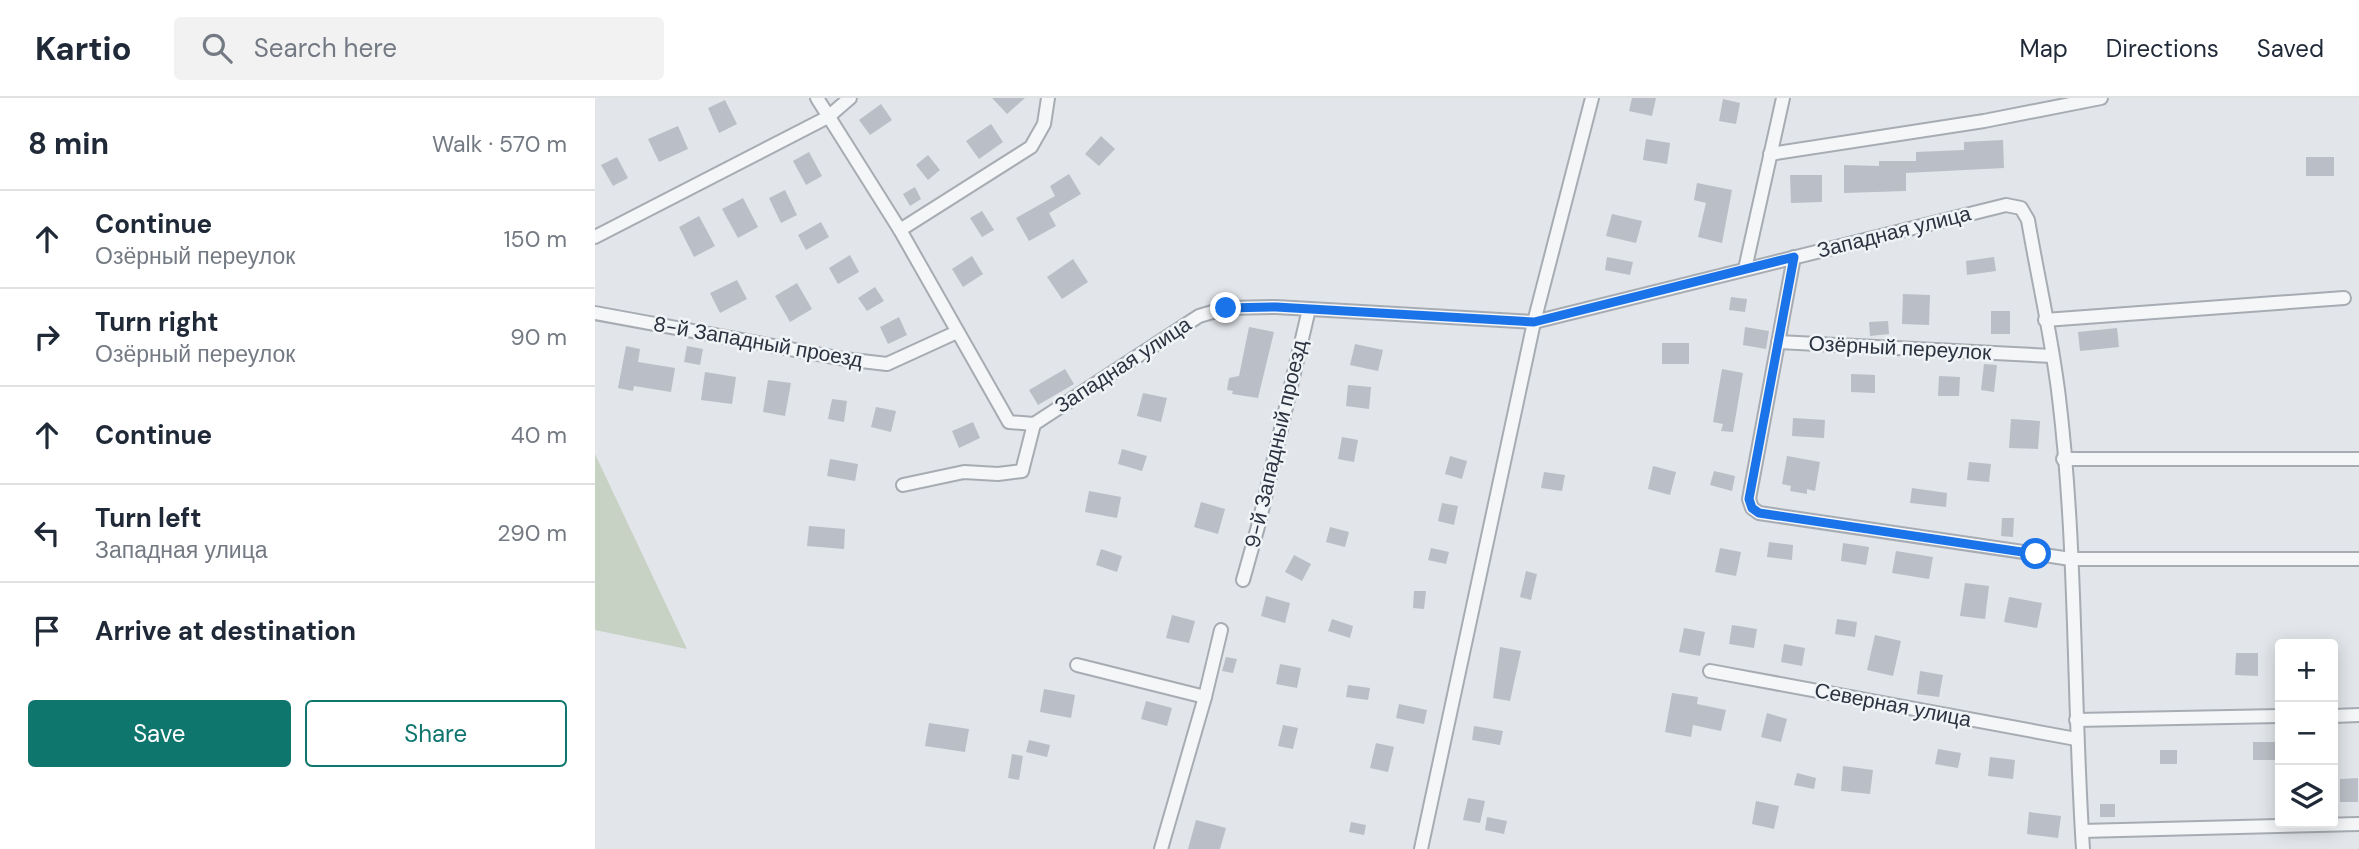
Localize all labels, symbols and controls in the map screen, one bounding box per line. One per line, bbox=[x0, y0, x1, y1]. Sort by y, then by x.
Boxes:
search box bbox=[174, 17, 664, 80]
text: Kartio bbox=[35, 27, 132, 70]
icon: search bbox=[198, 29, 236, 67]
text: Search here bbox=[254, 31, 397, 65]
text: Map bbox=[2020, 33, 2068, 64]
text: Directions bbox=[2106, 33, 2219, 64]
text: Saved bbox=[2257, 33, 2324, 64]
text: 8 min bbox=[28, 124, 109, 163]
text: Walk · 570 m bbox=[432, 129, 567, 159]
street label: Западная улица bbox=[1814, 199, 1974, 265]
text: Continue bbox=[95, 207, 212, 241]
icon: ahead bbox=[28, 220, 66, 258]
text: 150 m bbox=[503, 224, 567, 254]
text: Озёрный переулок bbox=[95, 241, 295, 271]
route end bbox=[1210, 292, 1241, 323]
text: Turn right bbox=[95, 305, 219, 339]
street label: 8-й Западный проезд bbox=[651, 310, 865, 374]
street label: Западная улица bbox=[1049, 310, 1197, 420]
icon: right bbox=[28, 318, 66, 356]
text: 90 m bbox=[510, 322, 567, 352]
street label: Озёрный переулок bbox=[1808, 329, 1993, 367]
street label: 9-й Западный проезд bbox=[1238, 337, 1314, 551]
text: Озёрный переулок bbox=[95, 339, 295, 369]
icon: ahead bbox=[28, 416, 66, 454]
text: Continue bbox=[95, 418, 212, 452]
text: 40 m bbox=[511, 420, 567, 450]
text: Turn left bbox=[95, 501, 202, 535]
icon: left bbox=[28, 514, 66, 552]
text: 290 m bbox=[497, 518, 567, 548]
text: Западная улица bbox=[95, 535, 268, 565]
route start bbox=[2020, 538, 2051, 569]
icon: arrive bbox=[28, 612, 66, 650]
text: Arrive at destination bbox=[95, 614, 356, 648]
map controls bbox=[2275, 639, 2338, 828]
button: + bbox=[2275, 639, 2338, 702]
street label: Северная улица bbox=[1812, 676, 1974, 734]
button: Save bbox=[28, 700, 291, 767]
button: Share bbox=[305, 700, 567, 767]
button: − bbox=[2275, 702, 2338, 765]
button: layers bbox=[2275, 765, 2338, 828]

